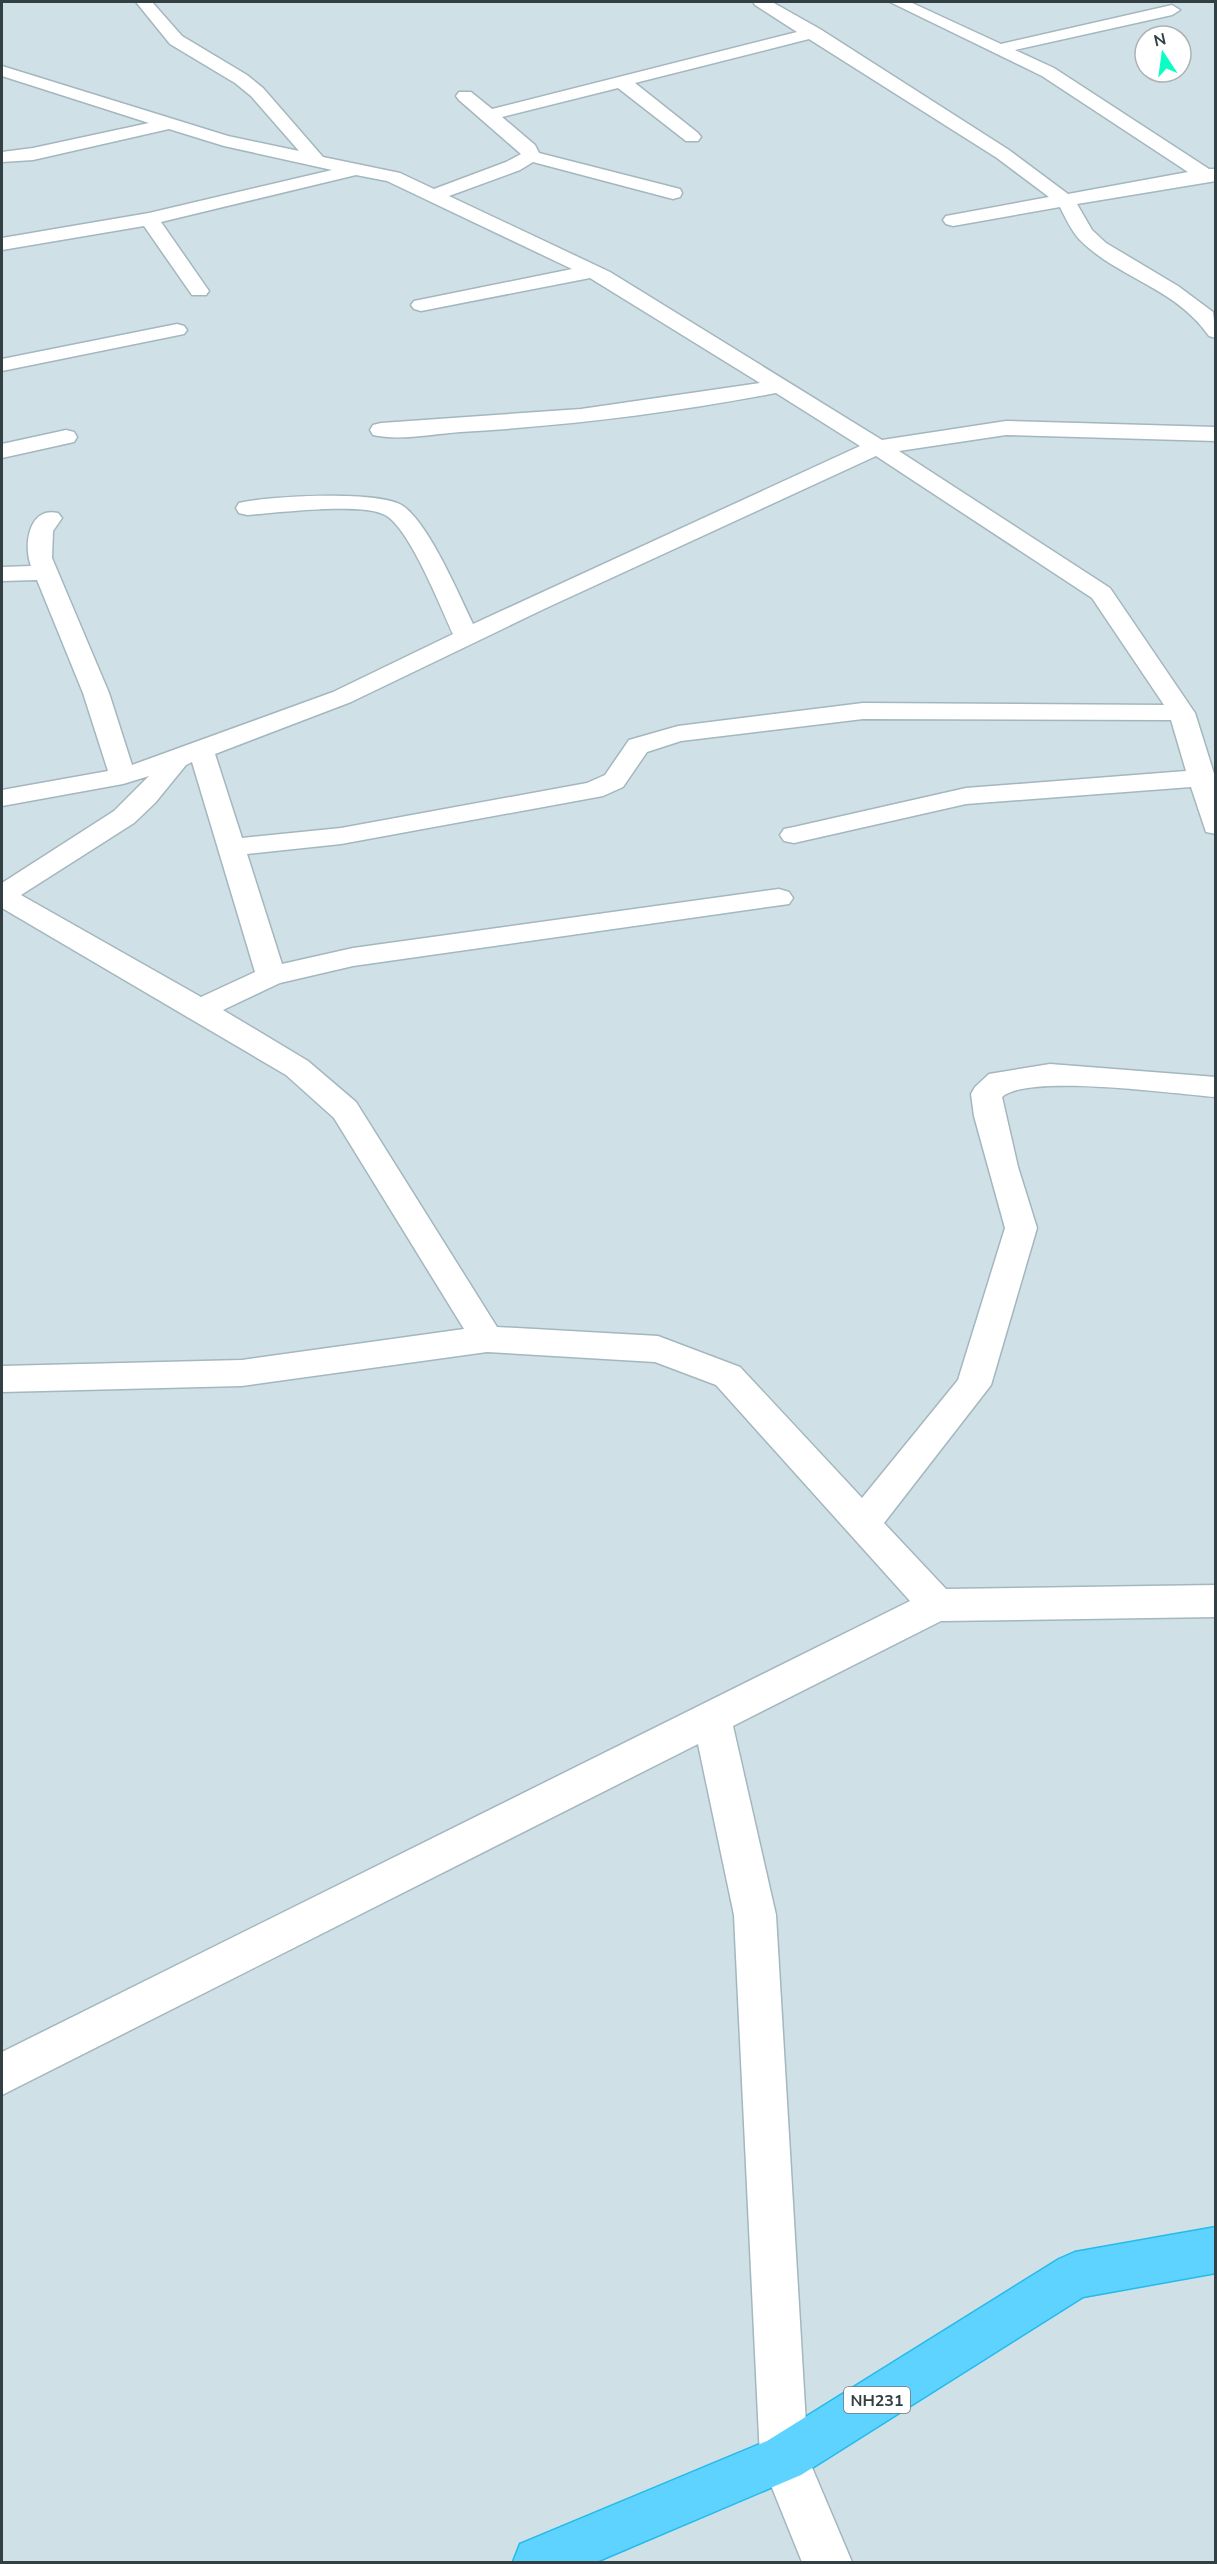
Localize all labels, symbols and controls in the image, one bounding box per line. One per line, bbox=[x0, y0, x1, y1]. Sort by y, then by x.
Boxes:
north arrow bbox=[1133, 24, 1193, 84]
text: N bbox=[1152, 28, 1168, 52]
road number: NH231 bbox=[844, 2387, 910, 2413]

